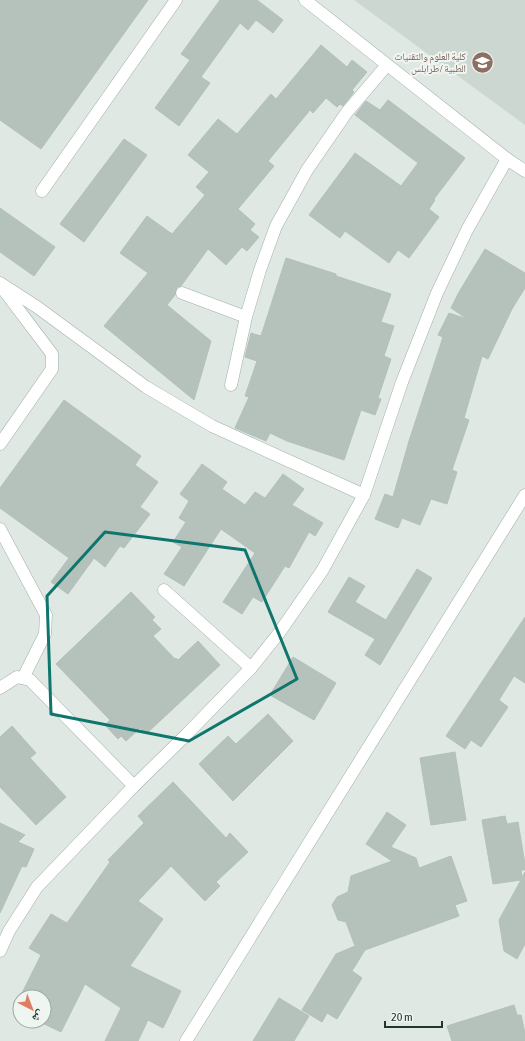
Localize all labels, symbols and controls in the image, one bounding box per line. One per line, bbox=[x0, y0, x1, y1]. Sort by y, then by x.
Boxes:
school or university icon: كلية العلوم والتقنيات الطبية /طرابلس bbox=[469, 49, 495, 75]
place label: كلية العلوم والتقنيات الطبية /طرابلس bbox=[394, 51, 466, 75]
north arrow bbox=[12, 989, 52, 1029]
scale bar bbox=[385, 1003, 442, 1029]
text: ش bbox=[29, 1007, 47, 1025]
text: 20 m bbox=[391, 1010, 413, 1024]

